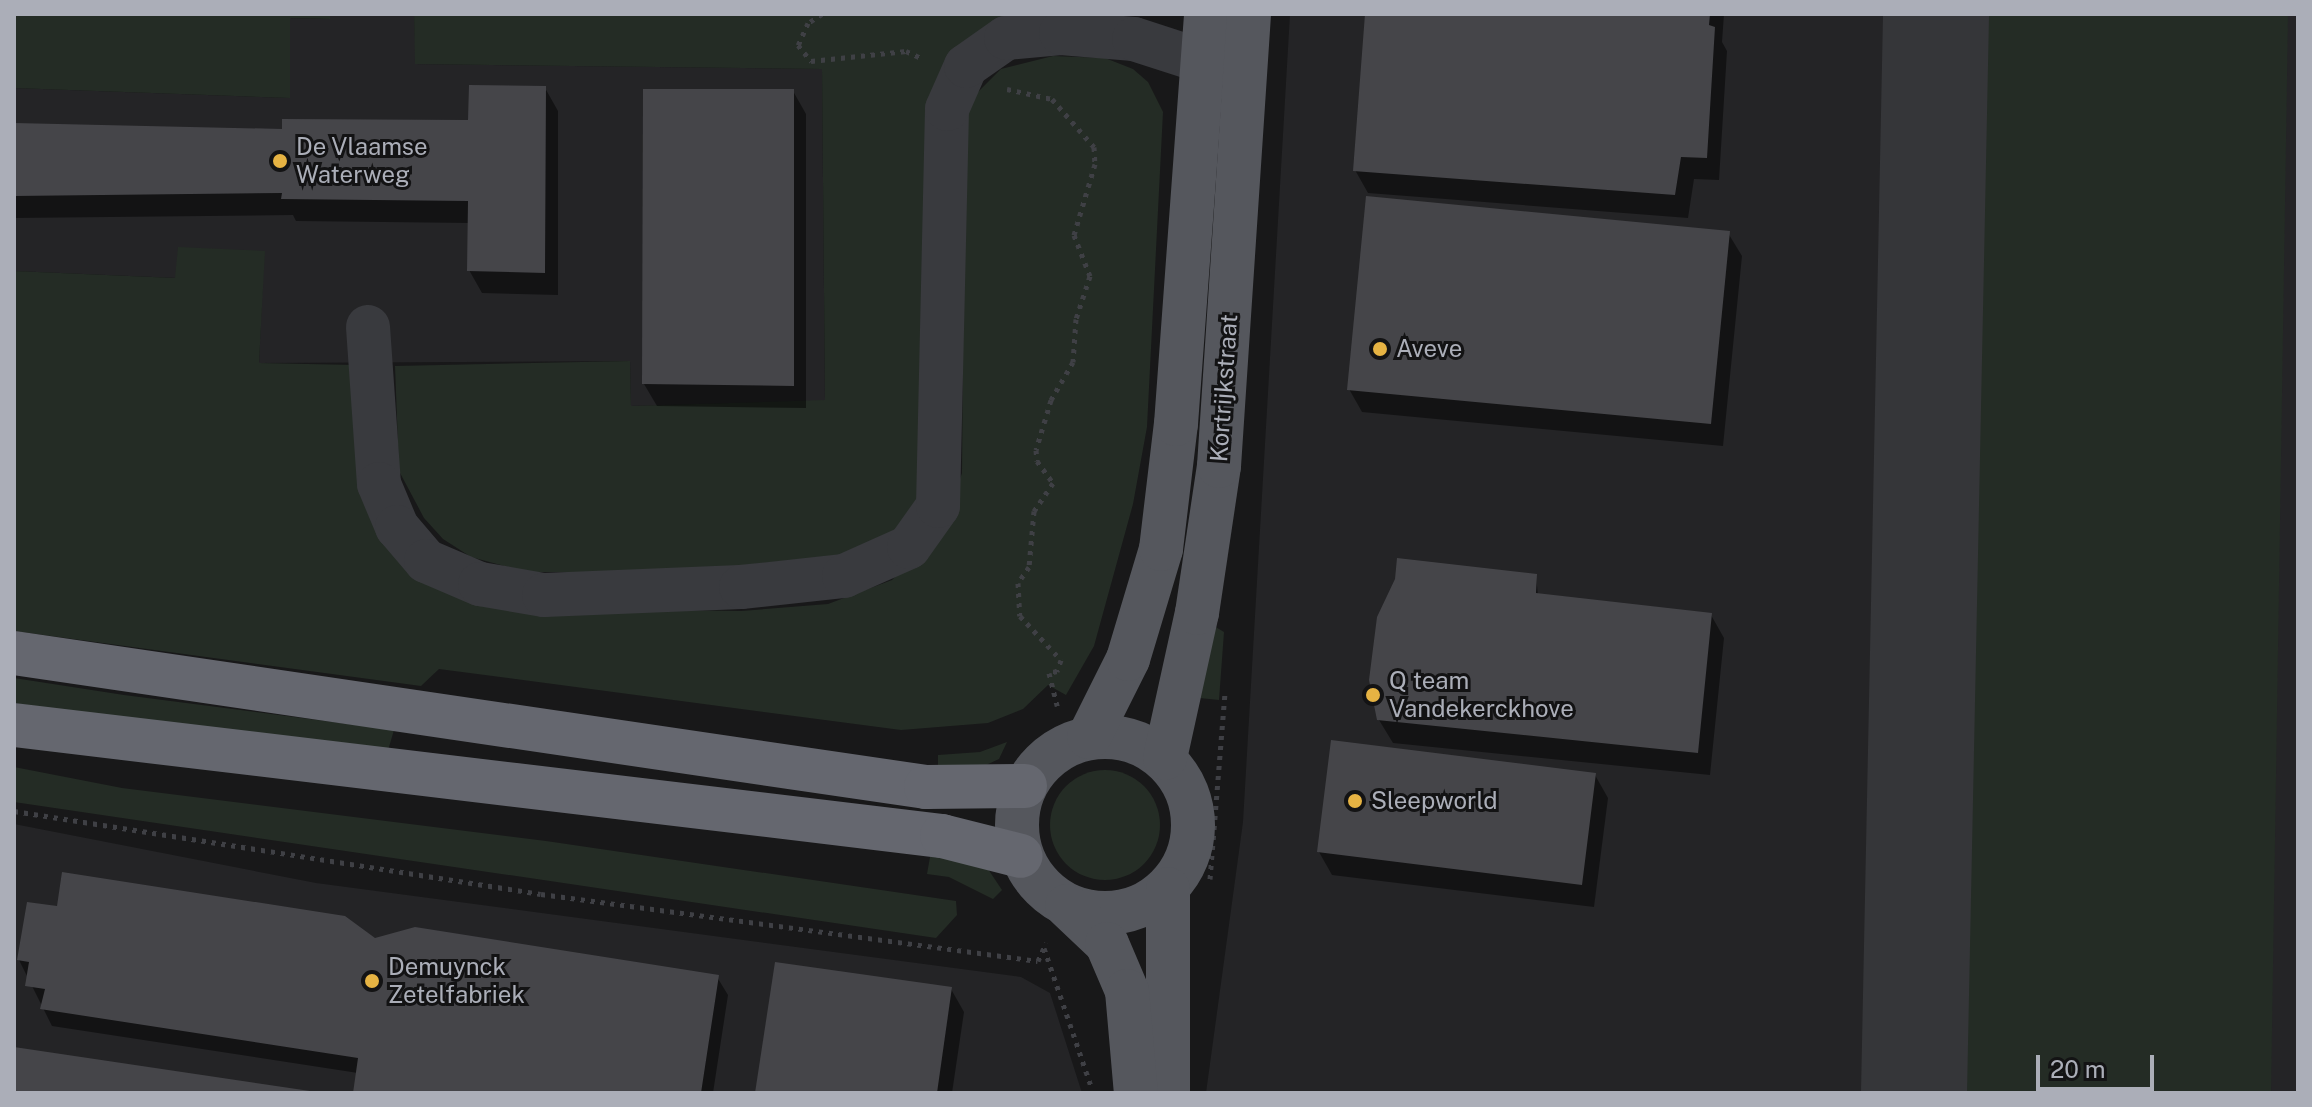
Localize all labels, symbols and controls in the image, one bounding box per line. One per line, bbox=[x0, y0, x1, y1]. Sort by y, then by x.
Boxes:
place label: De Vlaamse Waterweg bbox=[296, 133, 428, 189]
marker: De Vlaamse Waterweg bbox=[271, 152, 289, 170]
street label: Kortrijkstraat bbox=[1204, 313, 1244, 463]
place label: Aveve bbox=[1396, 335, 1462, 363]
marker: Aveve bbox=[1371, 340, 1389, 358]
place label: Q team Vandekerckhove bbox=[1389, 667, 1574, 723]
marker: Q team Vandekerckhove bbox=[1364, 686, 1382, 704]
place label: Sleepworld bbox=[1371, 787, 1497, 815]
marker: Sleepworld bbox=[1346, 792, 1364, 810]
place label: Demuynck Zetelfabriek bbox=[388, 953, 525, 1009]
marker: Demuynck Zetelfabriek bbox=[363, 972, 381, 990]
scale bar bbox=[2040, 1039, 2158, 1089]
text: 20 m bbox=[2050, 1055, 2106, 1083]

